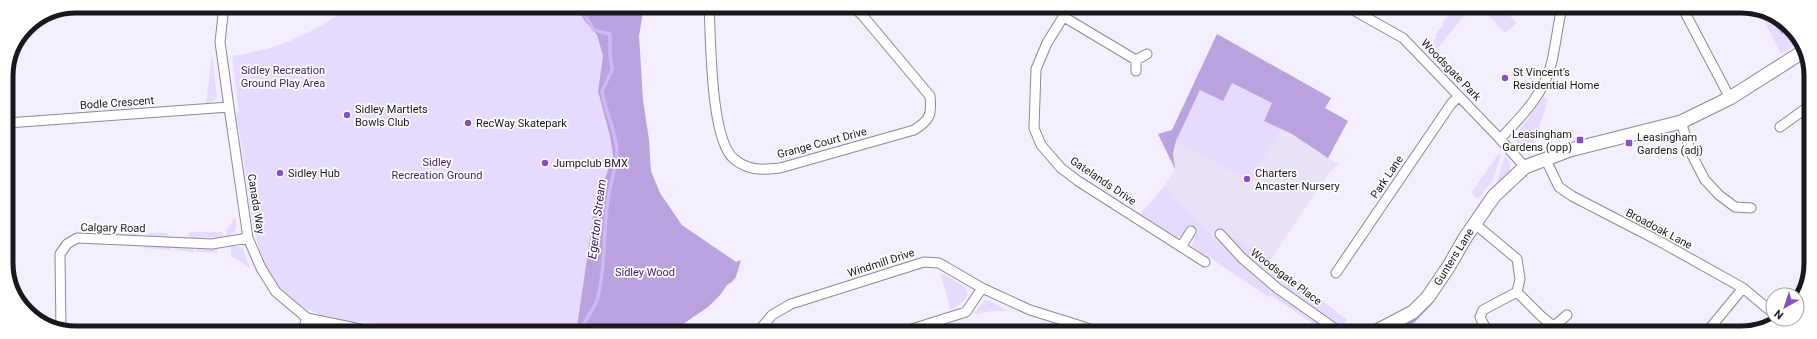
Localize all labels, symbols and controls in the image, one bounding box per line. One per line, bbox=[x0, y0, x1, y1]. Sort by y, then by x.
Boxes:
street label: Woodsgate Park bbox=[1418, 37, 1484, 104]
park label: Sidley Recreation Ground Play Area bbox=[241, 64, 325, 90]
place label: St Vincent's Residential Home bbox=[1513, 66, 1600, 92]
marker: St Vincent's Residential Home bbox=[1500, 73, 1510, 83]
street label: Bodle Crescent bbox=[80, 94, 155, 112]
place label: Sidley Martlets Bowls Club bbox=[355, 103, 428, 129]
marker: Sidley Martlets Bowls Club bbox=[342, 110, 352, 120]
place label: RecWay Skatepark bbox=[476, 117, 567, 130]
marker: RecWay Skatepark bbox=[463, 118, 473, 128]
street label: Grange Court Drive bbox=[776, 125, 868, 161]
place label: Leasingham Gardens (opp) bbox=[1502, 128, 1572, 154]
place label: Leasingham Gardens (adj) bbox=[1637, 131, 1703, 157]
marker: Leasingham Gardens (opp) bbox=[1575, 135, 1585, 145]
marker: Leasingham Gardens (adj) bbox=[1624, 138, 1634, 148]
street label: Park Lane bbox=[1368, 153, 1406, 201]
street label: Gatelands Drive bbox=[1067, 154, 1139, 208]
park label: Sidley Recreation Ground bbox=[392, 156, 482, 182]
place label: Jumpclub BMX bbox=[553, 157, 628, 170]
marker: Jumpclub BMX bbox=[540, 158, 550, 168]
place label: Sidley Hub bbox=[288, 167, 340, 180]
place label: Charters Ancaster Nursery bbox=[1255, 167, 1341, 193]
marker: Sidley Hub bbox=[275, 168, 285, 178]
street label: Canada Way bbox=[245, 173, 267, 236]
marker: Charters Ancaster Nursery bbox=[1242, 174, 1252, 184]
water label: Egerton Stream bbox=[585, 178, 609, 260]
street label: Broadoak Lane bbox=[1624, 206, 1695, 252]
street label: Calgary Road bbox=[80, 221, 146, 235]
street label: Gunters Lane bbox=[1431, 226, 1477, 288]
street label: Windmill Drive bbox=[846, 246, 916, 280]
street label: Woodsgate Place bbox=[1248, 246, 1324, 308]
park label: Sidley Wood bbox=[615, 266, 675, 279]
north arrow bbox=[1765, 287, 1805, 327]
text: N bbox=[1772, 307, 1786, 322]

